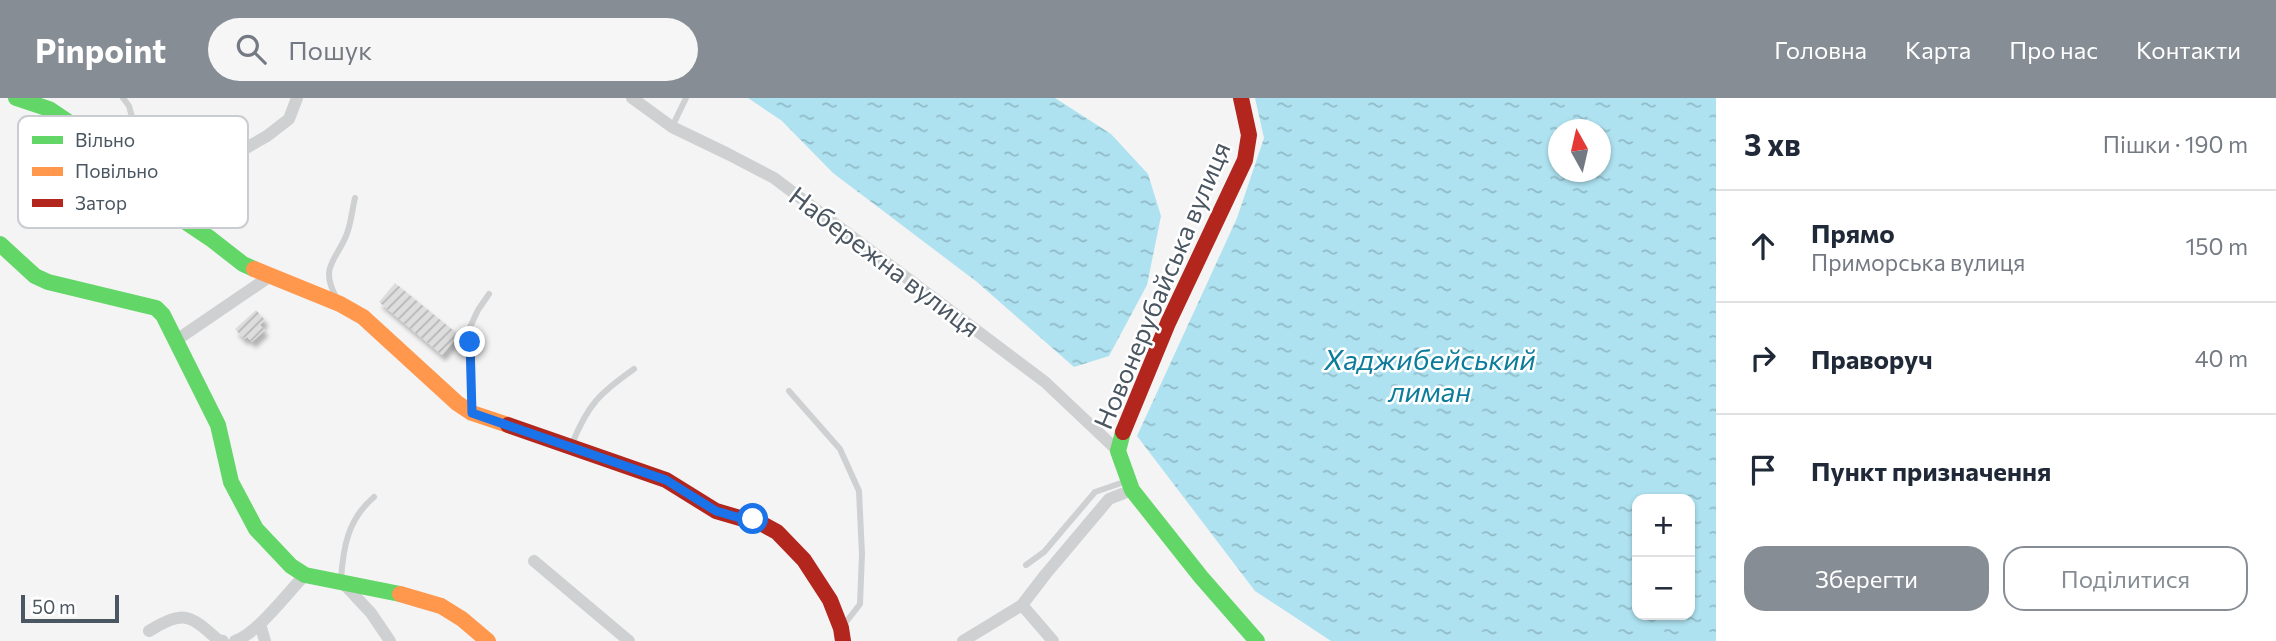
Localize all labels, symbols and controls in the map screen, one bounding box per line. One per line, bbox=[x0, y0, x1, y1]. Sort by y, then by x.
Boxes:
search box bbox=[208, 18, 698, 81]
text: Pinpoint bbox=[35, 29, 166, 70]
icon: search bbox=[232, 30, 270, 68]
text: Пошук bbox=[288, 34, 372, 65]
text: Головна bbox=[1774, 35, 1867, 64]
text: Карта bbox=[1905, 35, 1971, 64]
text: Про нас bbox=[2009, 35, 2098, 64]
text: Контакти bbox=[2136, 35, 2241, 64]
legend bbox=[18, 116, 248, 228]
north arrow bbox=[1548, 119, 1611, 182]
text: 3 хв bbox=[1744, 125, 1801, 162]
text: Вільно bbox=[75, 128, 135, 151]
text: Пішки · 190 m bbox=[2103, 130, 2248, 158]
street label: Новонерубайська вулиця bbox=[1086, 137, 1236, 433]
text: Повільно bbox=[75, 159, 158, 182]
street label: Набережна вулиця bbox=[784, 179, 986, 343]
text: Затор bbox=[75, 191, 127, 214]
text: Прямо bbox=[1811, 217, 1895, 248]
icon: ahead bbox=[1744, 227, 1782, 265]
text: 150 m bbox=[2185, 232, 2248, 260]
text: Приморська вулиця bbox=[1811, 248, 2025, 276]
route end bbox=[454, 326, 485, 357]
icon: right bbox=[1744, 339, 1782, 377]
water label: Хаджибейський лиман bbox=[1323, 342, 1536, 408]
text: Праворуч bbox=[1811, 343, 1933, 374]
text: 40 m bbox=[2195, 344, 2248, 372]
icon: arrive bbox=[1744, 451, 1782, 489]
text: Пункт призначення bbox=[1811, 455, 2051, 486]
map controls bbox=[1632, 494, 1695, 620]
button: + bbox=[1632, 494, 1695, 557]
route start bbox=[737, 503, 768, 534]
button: Зберегти bbox=[1744, 546, 1989, 611]
button: Поділитися bbox=[2003, 546, 2248, 611]
button: − bbox=[1632, 557, 1695, 620]
scale bar bbox=[21, 592, 119, 624]
text: 50 m bbox=[32, 595, 76, 618]

